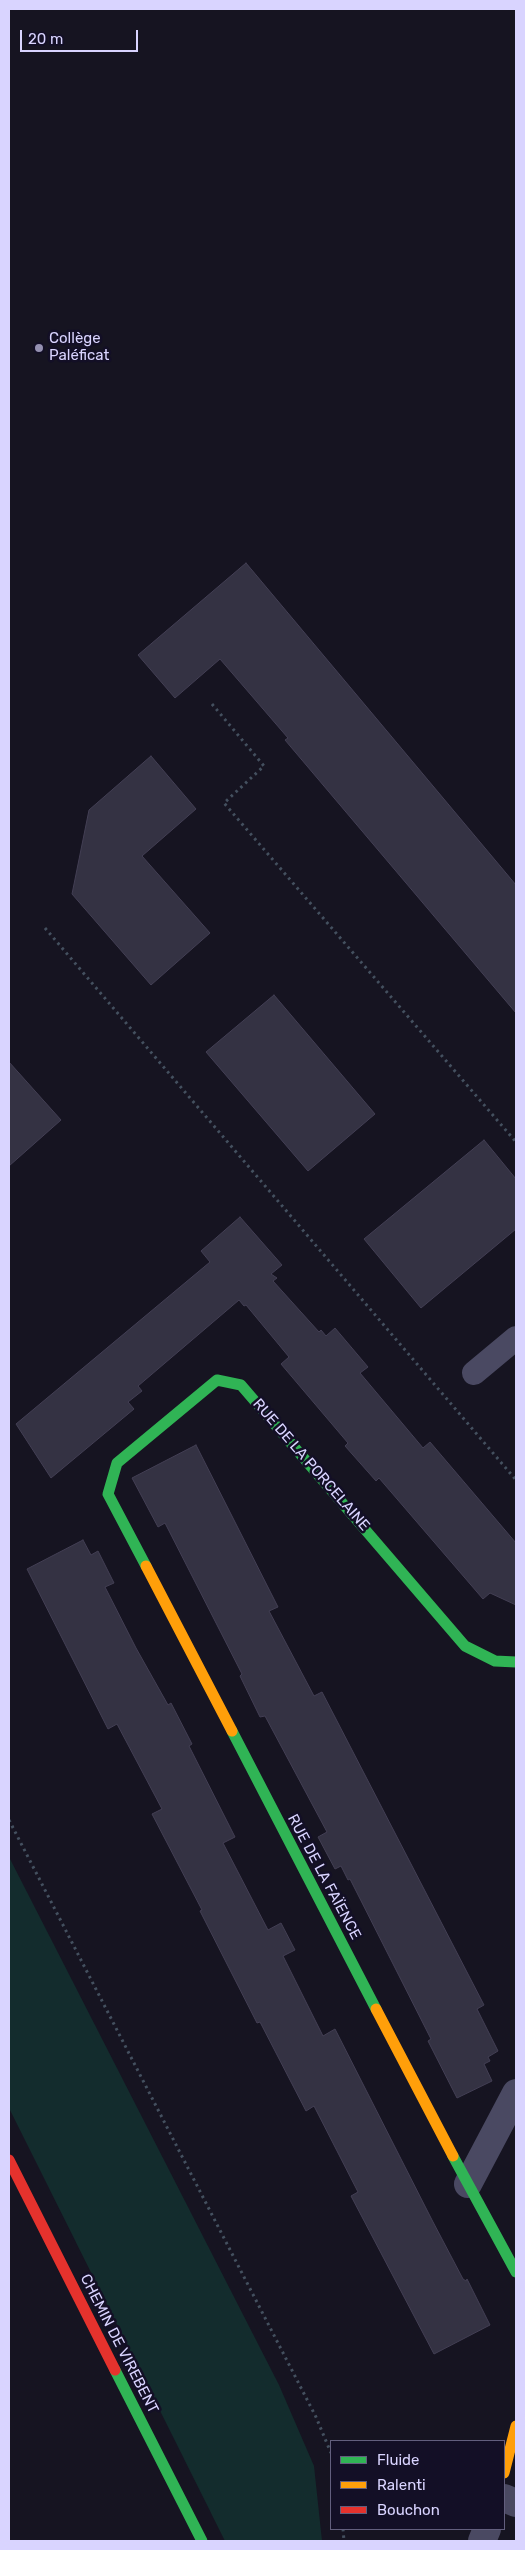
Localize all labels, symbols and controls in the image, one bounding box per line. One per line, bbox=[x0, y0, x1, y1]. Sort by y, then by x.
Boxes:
scale bar bbox=[22, 20, 140, 52]
text: 20 m bbox=[28, 30, 63, 48]
place label: Collège Paléficat bbox=[49, 330, 109, 365]
marker: Collège Paléficat bbox=[33, 342, 45, 354]
street label: RUE DE LA PORCELAINE bbox=[249, 1395, 373, 1535]
street label: RUE DE LA FAÏENCE bbox=[283, 1811, 365, 1943]
street label: CHEMIN DE VIREBENT bbox=[76, 2271, 162, 2417]
legend bbox=[330, 2440, 505, 2530]
text: Fluide bbox=[377, 2451, 419, 2469]
text: Ralenti bbox=[377, 2476, 426, 2494]
text: Bouchon bbox=[377, 2501, 440, 2519]

